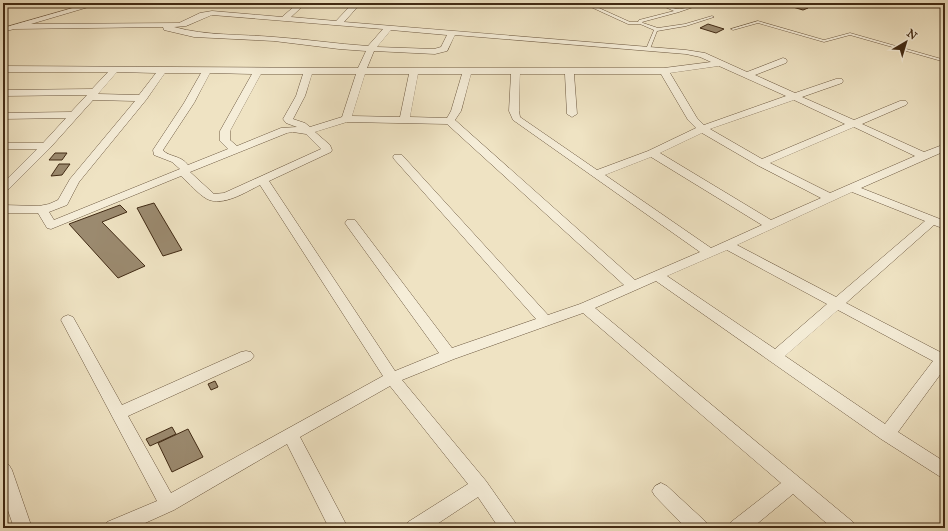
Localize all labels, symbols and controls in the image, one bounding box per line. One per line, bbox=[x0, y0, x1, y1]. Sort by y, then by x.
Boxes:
north arrow bbox=[886, 22, 926, 62]
text: N bbox=[904, 27, 920, 43]

